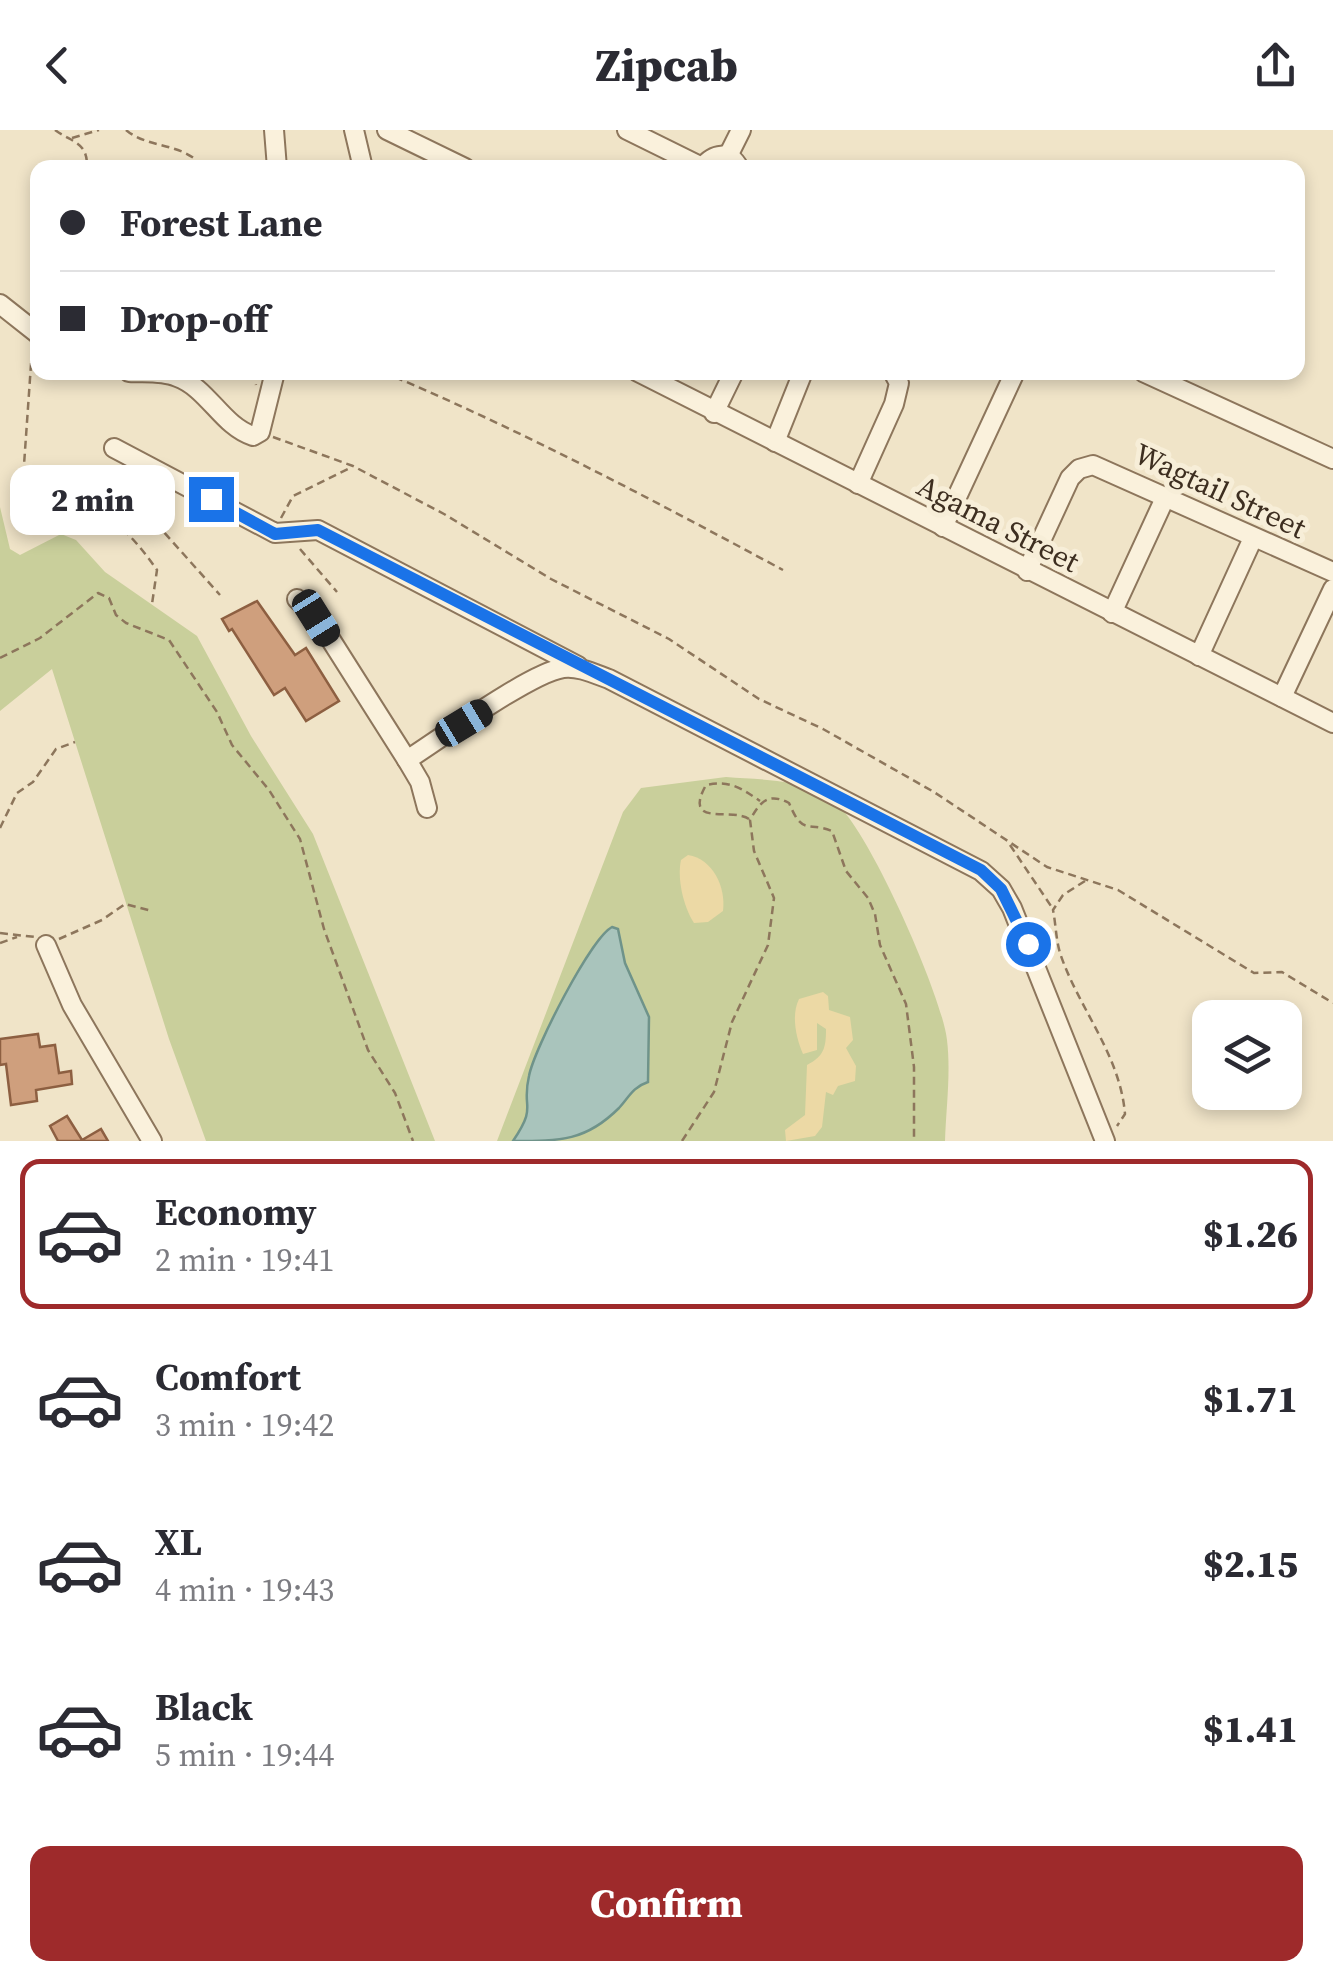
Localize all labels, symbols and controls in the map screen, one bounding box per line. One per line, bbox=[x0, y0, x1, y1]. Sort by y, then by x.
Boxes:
text: Zipcab bbox=[595, 34, 738, 96]
icon: back bbox=[30, 38, 85, 93]
icon: share bbox=[1248, 38, 1303, 93]
text: Forest Lane bbox=[120, 197, 323, 249]
text: Drop-off bbox=[120, 293, 269, 345]
street label: Wagtail Street bbox=[1128, 433, 1313, 548]
callout: 2 min bbox=[11, 464, 176, 534]
street label: Agama Street bbox=[910, 465, 1087, 582]
route end bbox=[189, 477, 234, 522]
text: 2 min bbox=[51, 478, 134, 522]
car bbox=[287, 585, 345, 651]
car bbox=[431, 695, 497, 751]
route start bbox=[1006, 922, 1051, 967]
map controls bbox=[1192, 1000, 1302, 1110]
button: layers bbox=[1192, 1000, 1302, 1110]
text: Economy bbox=[155, 1186, 317, 1238]
icon: car bbox=[35, 1189, 125, 1279]
text: $1.26 bbox=[1203, 1208, 1298, 1260]
text: 2 min · 19:41 bbox=[155, 1238, 334, 1282]
text: Comfort bbox=[155, 1351, 301, 1403]
icon: car bbox=[35, 1354, 125, 1444]
text: $1.71 bbox=[1203, 1373, 1298, 1425]
text: 3 min · 19:42 bbox=[155, 1403, 334, 1447]
text: XL bbox=[155, 1516, 202, 1568]
icon: car bbox=[35, 1519, 125, 1609]
text: $2.15 bbox=[1203, 1538, 1298, 1590]
text: 4 min · 19:43 bbox=[155, 1568, 334, 1612]
text: Black bbox=[155, 1681, 253, 1733]
icon: car bbox=[35, 1684, 125, 1774]
text: $1.41 bbox=[1203, 1703, 1298, 1755]
text: 5 min · 19:44 bbox=[155, 1733, 334, 1777]
button: Confirm bbox=[30, 1846, 1303, 1961]

